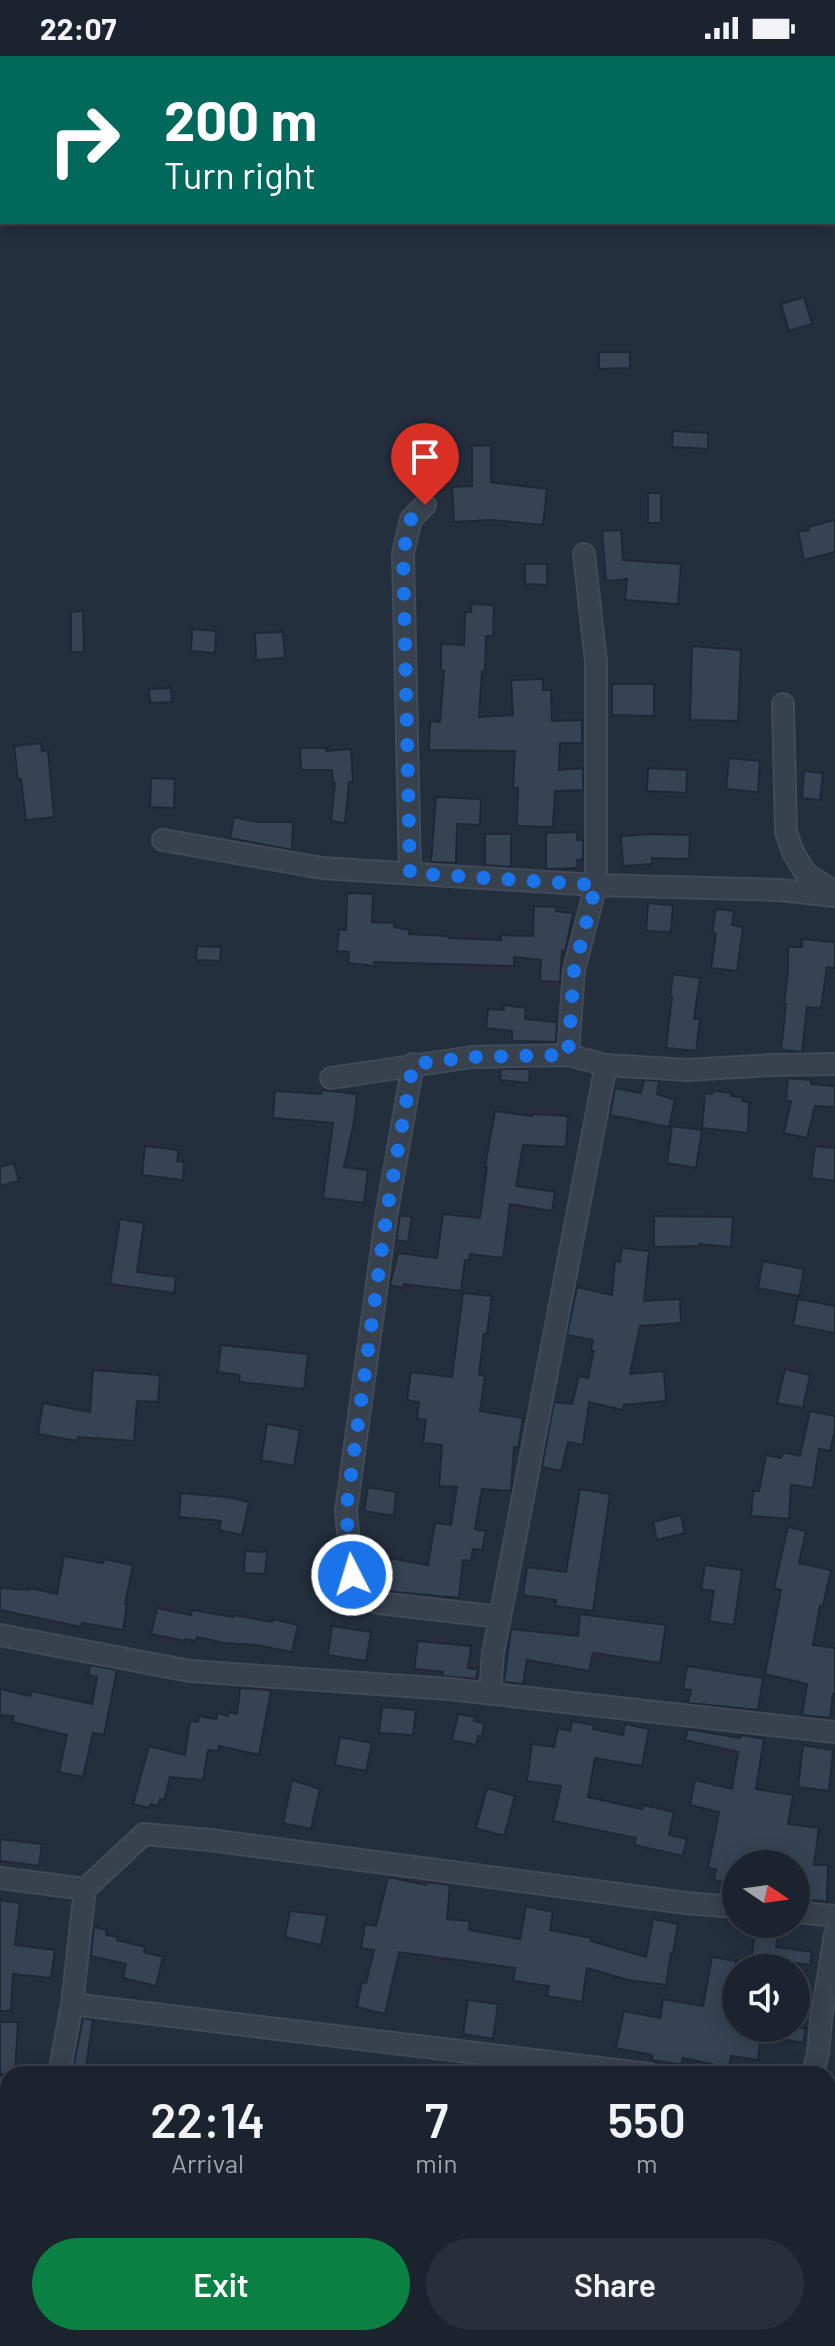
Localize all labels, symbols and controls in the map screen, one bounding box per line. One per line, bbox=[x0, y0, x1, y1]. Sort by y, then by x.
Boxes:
text: 22:07 bbox=[40, 10, 117, 46]
text: 200 m bbox=[164, 85, 317, 152]
icon: right bbox=[32, 88, 136, 192]
text: Turn right bbox=[164, 153, 316, 196]
pin bbox=[391, 423, 459, 505]
icon: arrive bbox=[403, 435, 447, 479]
position arrow bbox=[310, 1533, 394, 1617]
north arrow bbox=[722, 1850, 810, 1938]
map controls bbox=[722, 1850, 810, 2042]
button: sound bbox=[722, 1954, 810, 2042]
text: 22:14 bbox=[150, 2090, 265, 2148]
text: 7 bbox=[425, 2090, 448, 2148]
text: 550 bbox=[608, 2090, 686, 2148]
text: Arrival bbox=[171, 2147, 244, 2178]
text: min bbox=[415, 2147, 457, 2178]
text: m bbox=[636, 2147, 657, 2178]
button: Exit bbox=[32, 2238, 410, 2330]
button: Share bbox=[426, 2238, 804, 2330]

